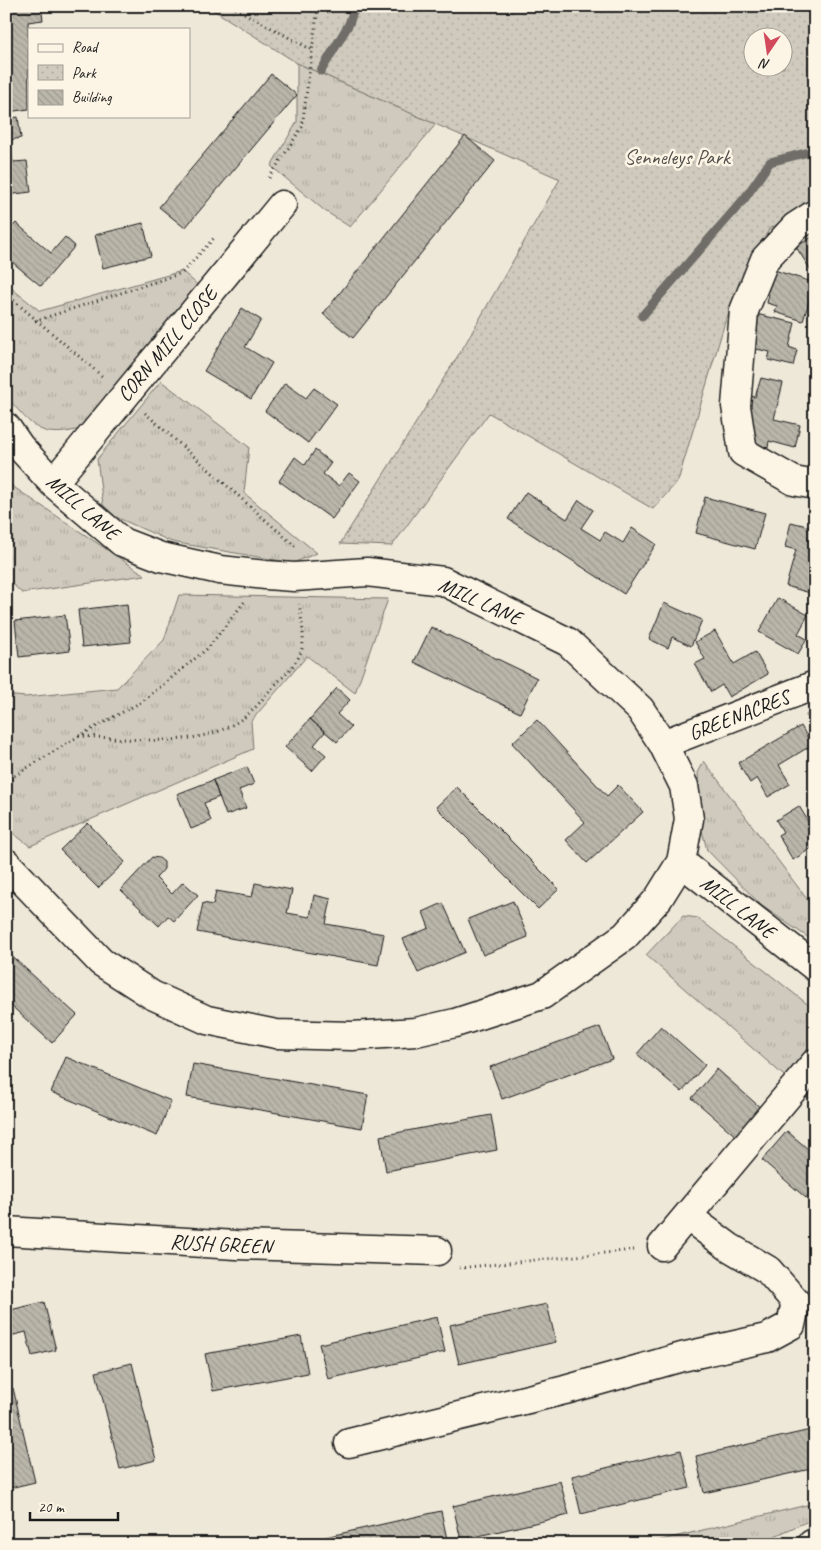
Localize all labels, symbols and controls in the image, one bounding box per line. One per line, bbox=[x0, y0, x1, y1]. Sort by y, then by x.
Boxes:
legend bbox=[28, 28, 190, 118]
north arrow bbox=[744, 28, 794, 78]
text: Road bbox=[72, 38, 99, 57]
text: N bbox=[757, 54, 771, 73]
text: Park bbox=[72, 64, 97, 83]
text: Building bbox=[72, 88, 112, 107]
park label: Senneleys Park bbox=[624, 144, 732, 170]
street label: CORN MILL CLOSE bbox=[111, 279, 225, 407]
street label: MILL LANE bbox=[41, 468, 127, 547]
street label: MILL LANE bbox=[434, 571, 528, 632]
street label: GREENACRES bbox=[685, 683, 796, 746]
street label: MILL LANE bbox=[695, 870, 783, 946]
street label: RUSH GREEN bbox=[169, 1228, 276, 1260]
scale bar bbox=[30, 1490, 118, 1522]
text: 20 m bbox=[38, 1498, 65, 1517]

